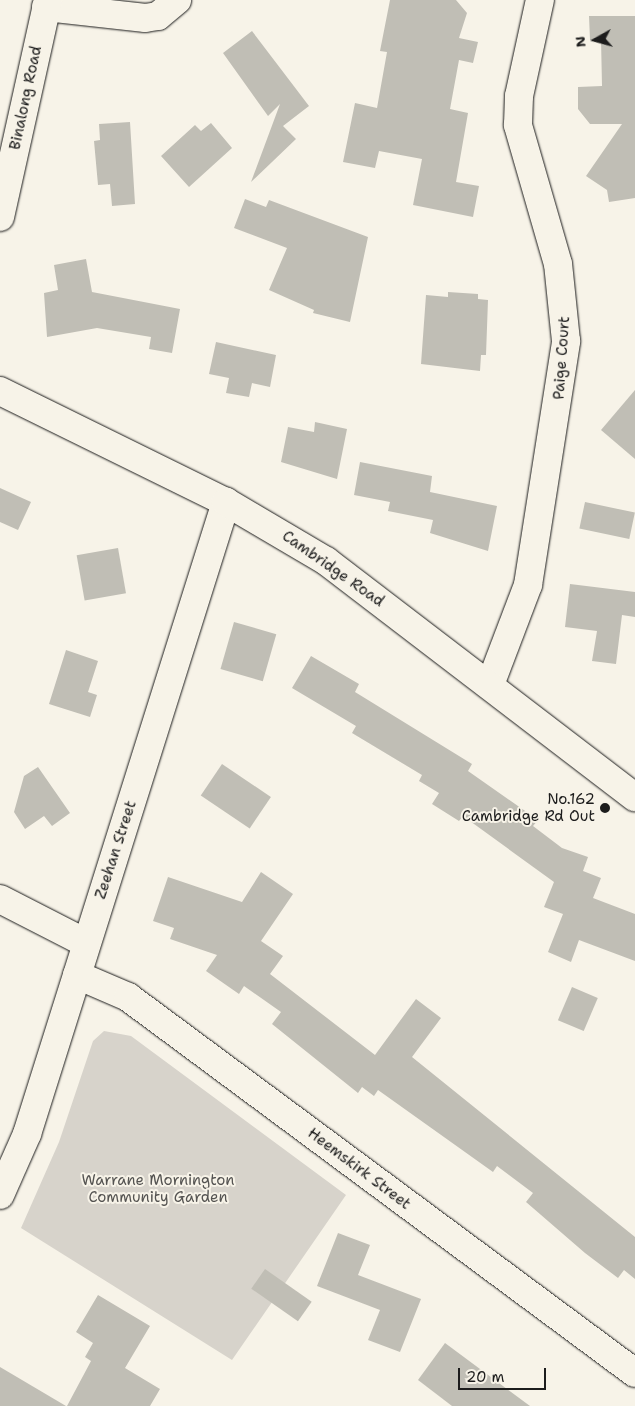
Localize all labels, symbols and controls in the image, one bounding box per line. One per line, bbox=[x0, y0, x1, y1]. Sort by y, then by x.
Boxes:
north arrow bbox=[570, 15, 620, 65]
text: N bbox=[571, 35, 590, 48]
street label: Binalong Road bbox=[6, 44, 46, 152]
street label: Paige Court bbox=[550, 316, 574, 400]
street label: Cambridge Road bbox=[279, 527, 387, 611]
place label: No.162 Cambridge Rd Out bbox=[462, 790, 595, 825]
street label: Zeehan Street bbox=[92, 799, 140, 901]
marker: No.162 Cambridge Rd Out bbox=[599, 802, 611, 814]
street label: Heemskirk Street bbox=[304, 1124, 414, 1214]
park label: Warrane Mornington Community Garden bbox=[81, 1171, 235, 1206]
scale bar bbox=[460, 1358, 548, 1390]
text: 20 m bbox=[466, 1367, 505, 1387]

